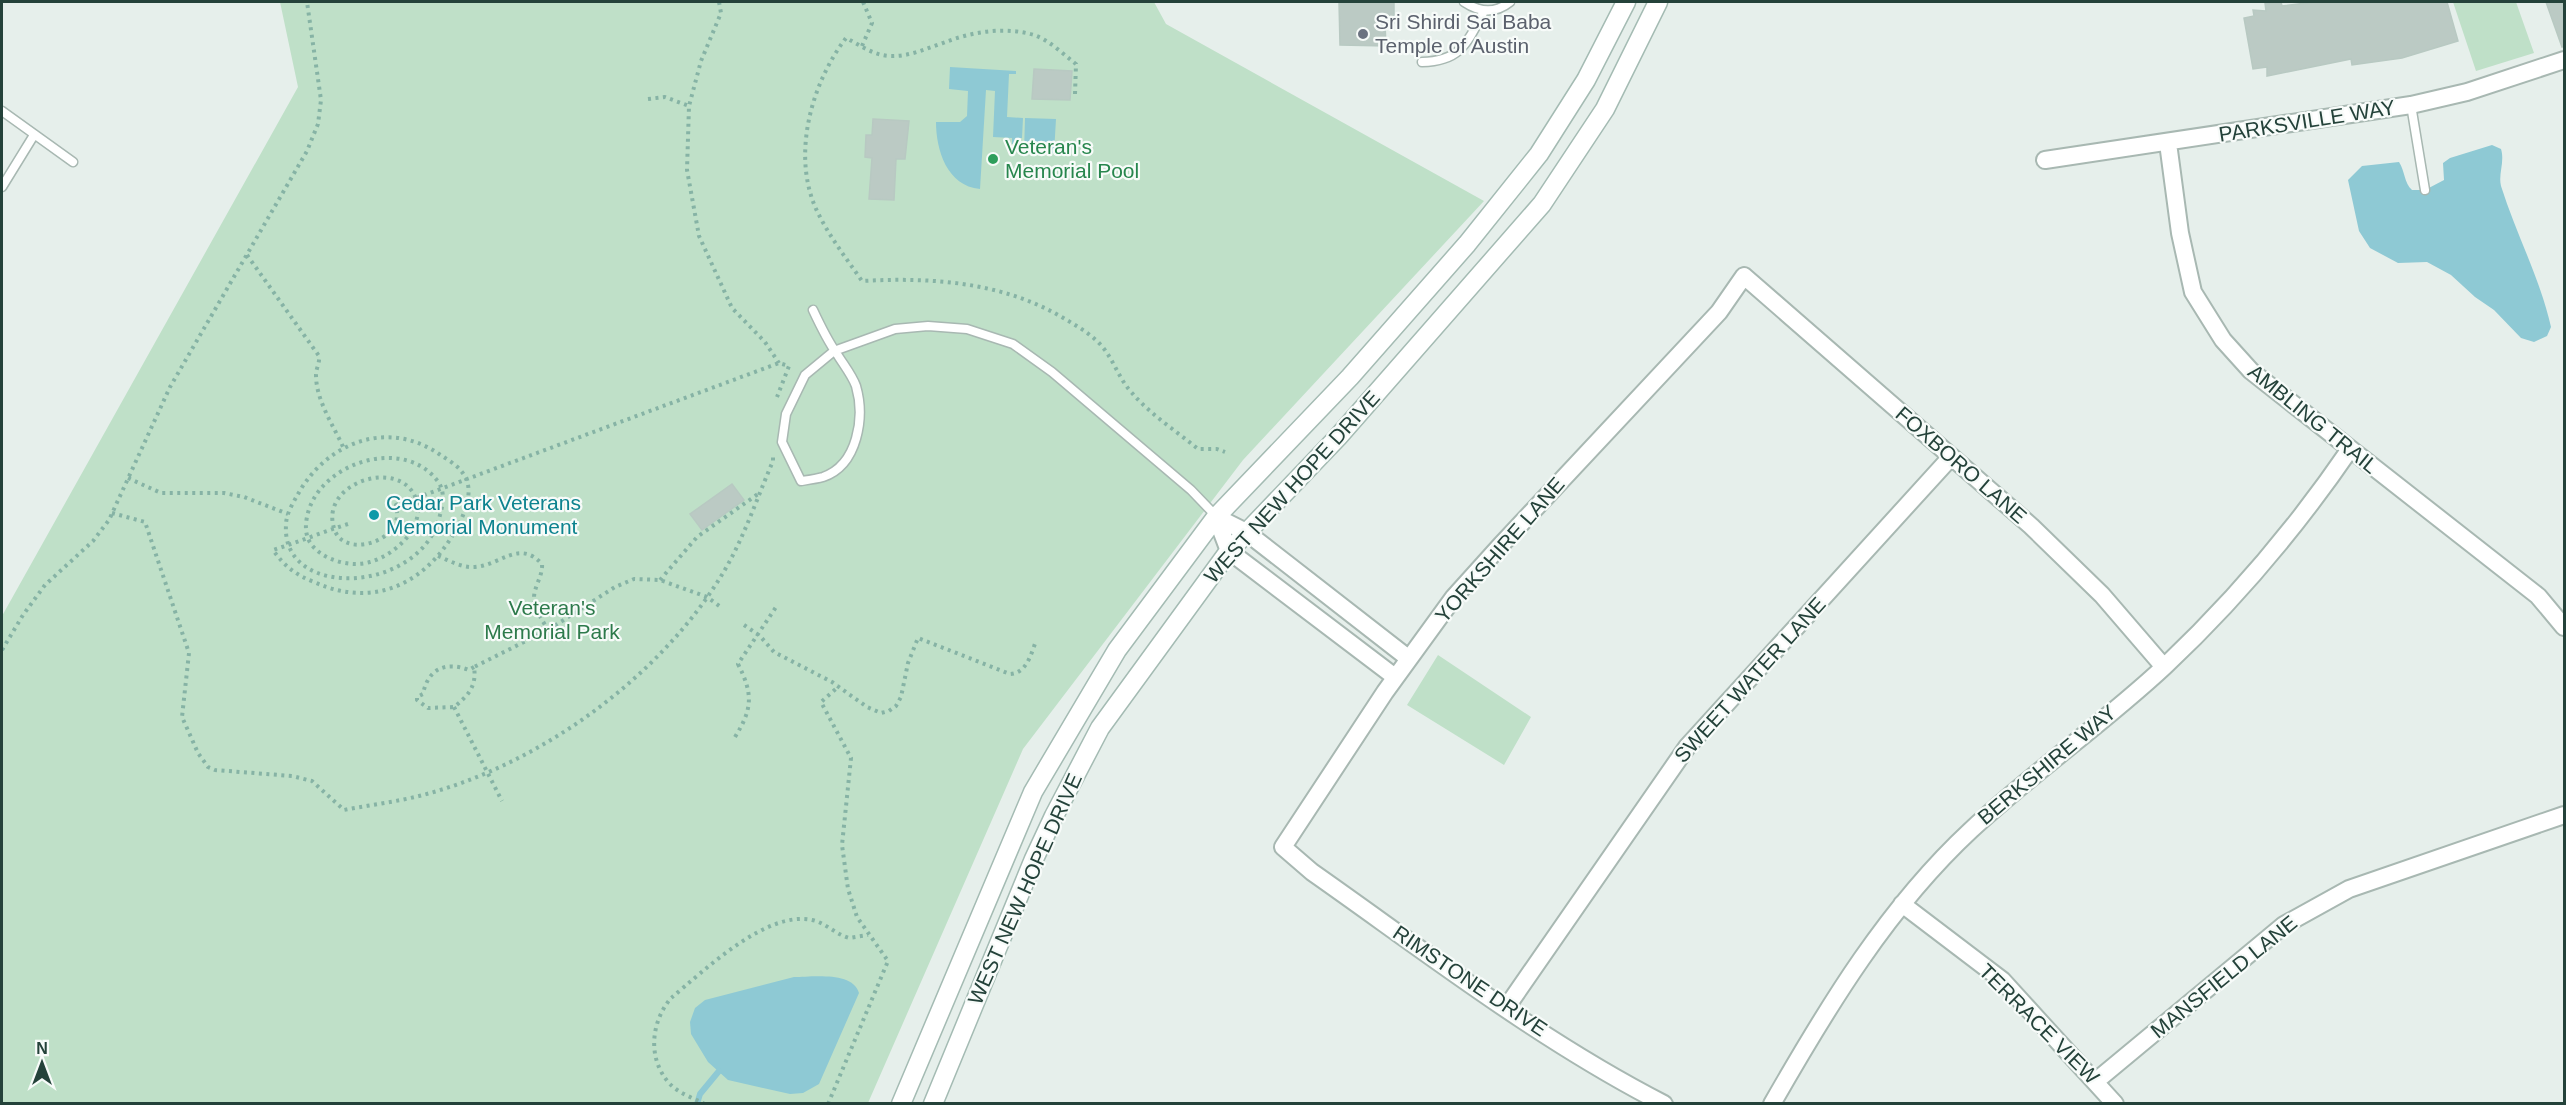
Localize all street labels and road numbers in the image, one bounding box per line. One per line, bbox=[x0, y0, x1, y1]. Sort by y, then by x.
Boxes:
street label: PARKSVILLE WAY bbox=[2217, 95, 2397, 146]
street label: AMBLING TRAIL bbox=[2244, 359, 2383, 478]
street label: WEST NEW HOPE DRIVE bbox=[1199, 386, 1384, 587]
street label: FOXBORO LANE bbox=[1891, 402, 2031, 528]
street label: YORKSHIRE LANE bbox=[1430, 473, 1569, 627]
street label: SWEET WATER LANE bbox=[1669, 592, 1830, 767]
street label: BERKSHIRE WAY bbox=[1973, 700, 2120, 829]
street label: WEST NEW HOPE DRIVE bbox=[963, 770, 1086, 1008]
street label: MANSFIELD LANE bbox=[2146, 911, 2301, 1042]
street label: RIMSTONE DRIVE bbox=[1389, 921, 1552, 1041]
street label: TERRACE VIEW bbox=[1975, 959, 2104, 1088]

